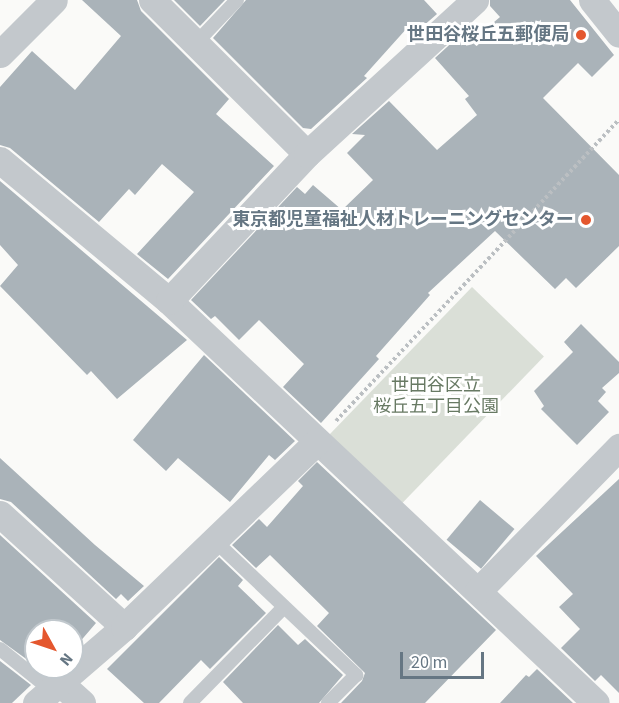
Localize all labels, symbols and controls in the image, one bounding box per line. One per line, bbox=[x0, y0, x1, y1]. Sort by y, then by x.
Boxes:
place label: 世田谷桜丘五郵便局 bbox=[407, 24, 569, 46]
marker: 世田谷桜丘五郵便局 bbox=[574, 28, 588, 42]
place label: 東京都児童福祉人材トレーニングセンター bbox=[232, 209, 574, 231]
marker: 東京都児童福祉人材トレーニングセンター bbox=[579, 213, 593, 227]
park label: 世田谷区立 桜丘五丁目公園 bbox=[373, 376, 499, 418]
north arrow bbox=[24, 619, 84, 679]
scale bar bbox=[403, 640, 487, 678]
text: N bbox=[54, 648, 78, 670]
text: 20 m bbox=[411, 650, 447, 675]

